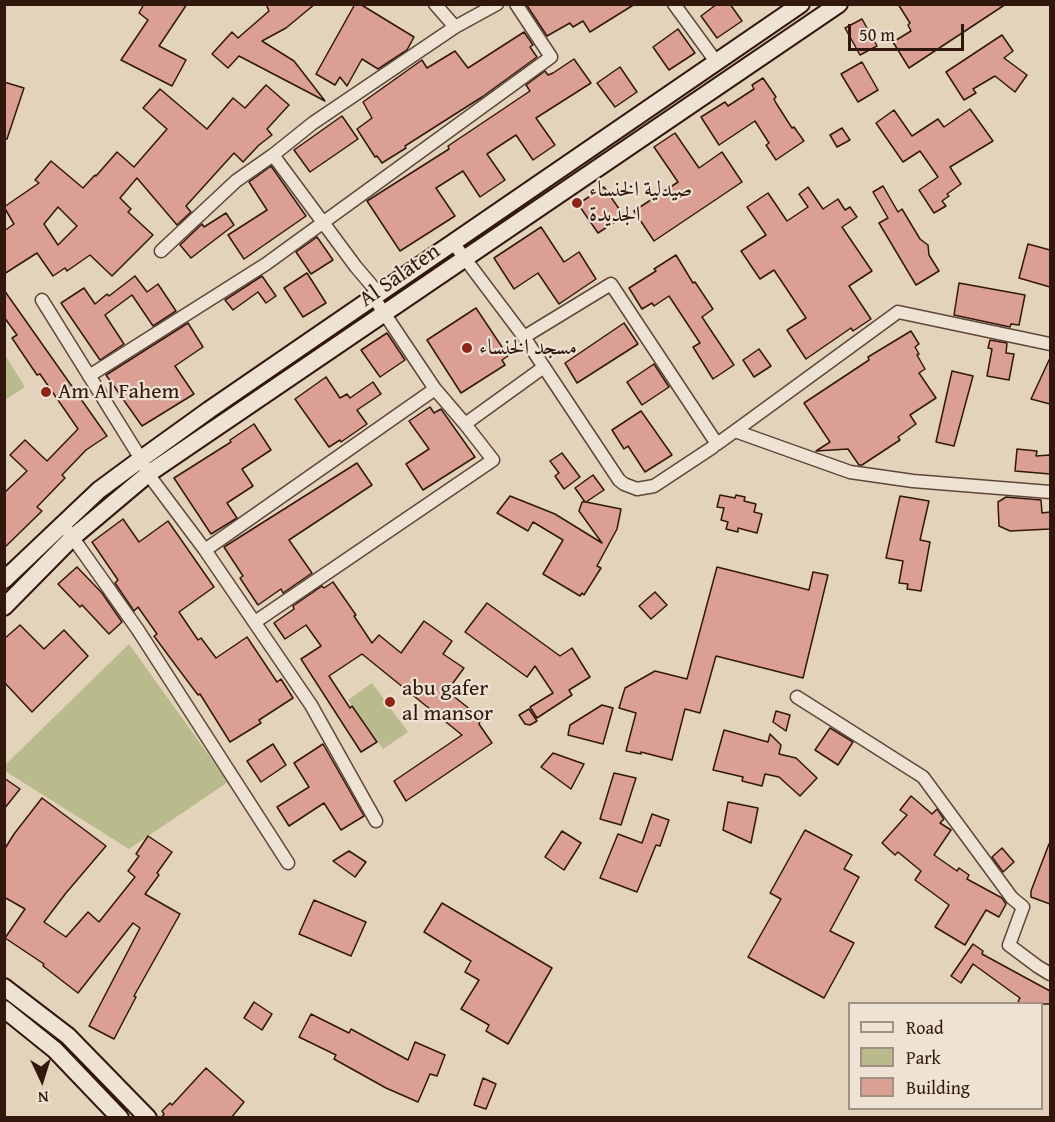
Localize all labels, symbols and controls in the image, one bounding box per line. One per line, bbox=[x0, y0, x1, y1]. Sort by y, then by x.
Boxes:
scale bar bbox=[851, 12, 966, 50]
text: 50 m bbox=[859, 21, 895, 48]
place label: صيدلية الخنساء الجديدة bbox=[589, 177, 692, 228]
marker: صيدلية الخنساء الجديدة bbox=[570, 196, 584, 210]
street label: Al Salaten bbox=[355, 239, 445, 313]
place label: مسجد الخنساء bbox=[479, 335, 577, 361]
marker: مسجد الخنساء bbox=[460, 341, 474, 355]
place label: Am Al Fahem bbox=[58, 379, 179, 405]
marker: Am Al Fahem bbox=[39, 385, 53, 399]
place label: abu gafer al mansor bbox=[402, 676, 493, 728]
marker: abu gafer al mansor bbox=[383, 695, 397, 709]
legend bbox=[848, 1002, 1043, 1110]
text: Road bbox=[906, 1014, 944, 1041]
text: Park bbox=[906, 1044, 941, 1071]
north arrow bbox=[12, 1050, 72, 1110]
text: Building bbox=[906, 1074, 970, 1101]
text: N bbox=[37, 1086, 49, 1110]

